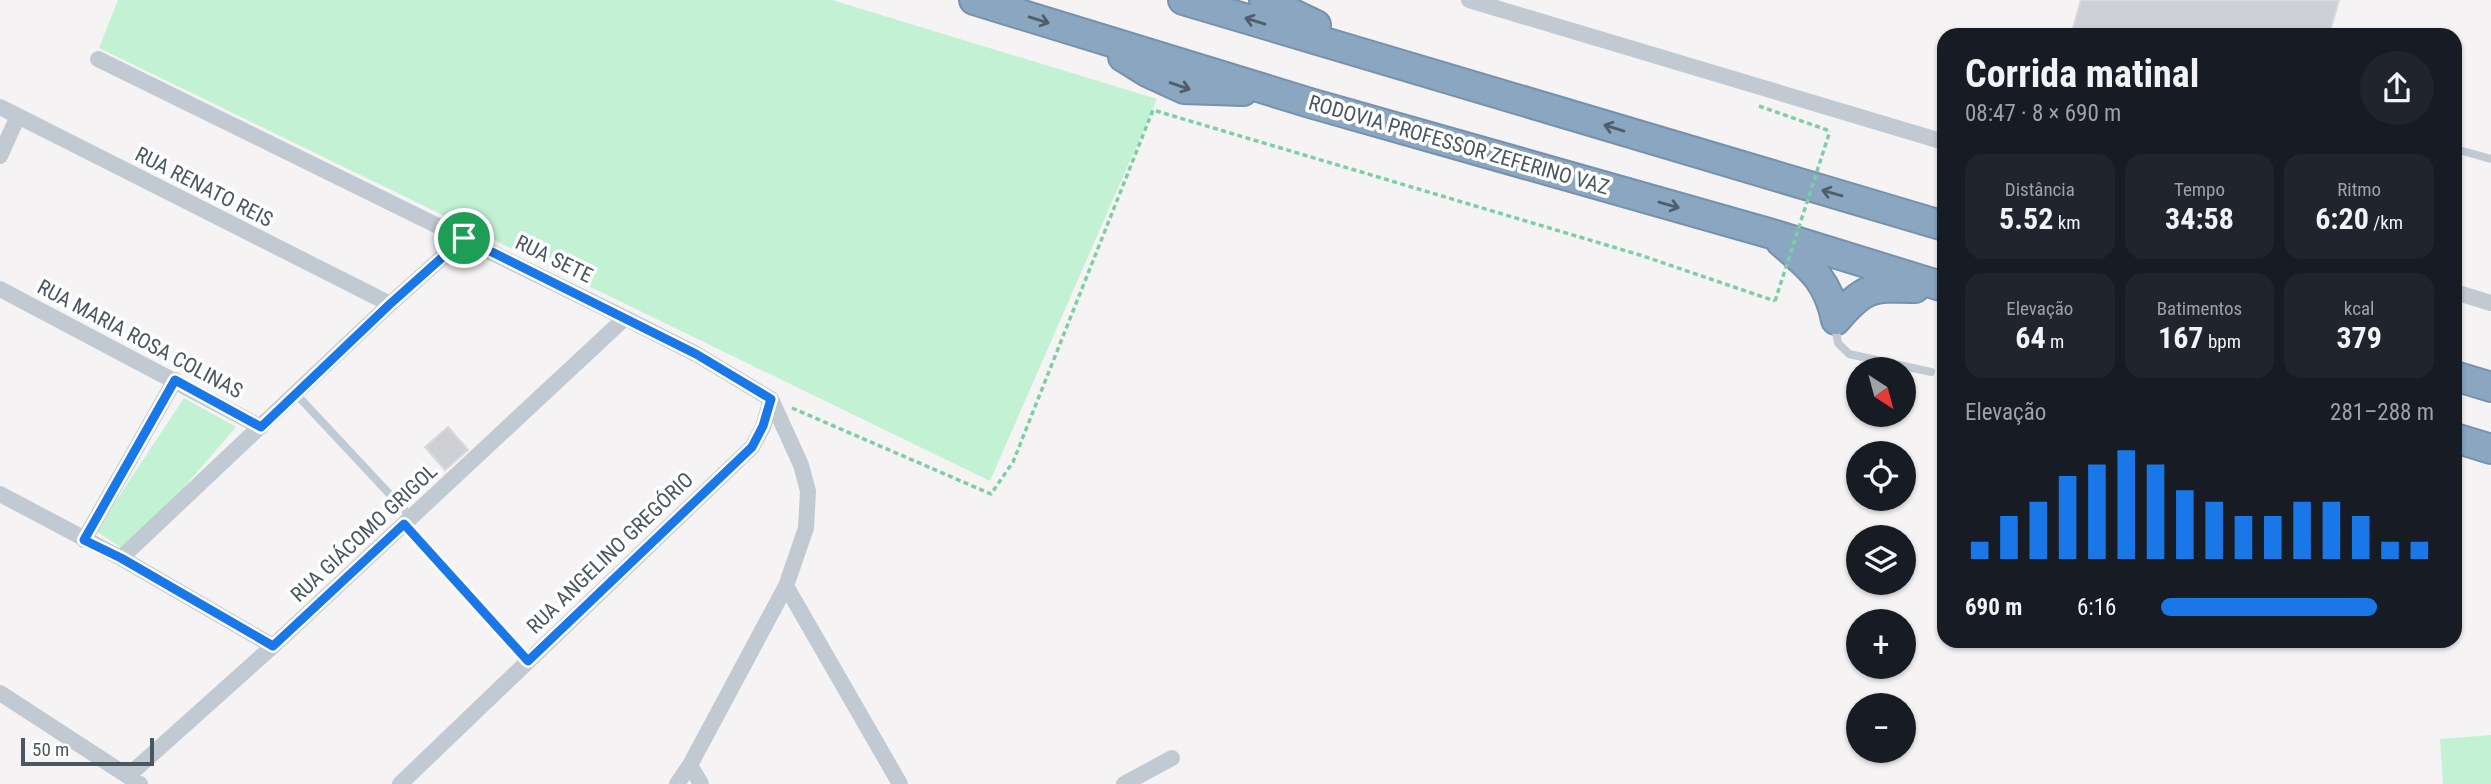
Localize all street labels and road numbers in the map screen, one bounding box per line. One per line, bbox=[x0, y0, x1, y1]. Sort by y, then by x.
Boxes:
street label: RODOVIA PROFESSOR ZEFERINO VAZ bbox=[1306, 91, 1612, 199]
street label: RUA RENATO REIS bbox=[131, 142, 277, 232]
street label: RUA SETE bbox=[512, 230, 596, 288]
street label: RUA MARIA ROSA COLINAS bbox=[33, 275, 247, 403]
street label: RUA GIÁCOMO GRIGOL bbox=[286, 459, 442, 607]
street label: RUA ANGELINO GREGÓRIO bbox=[522, 467, 698, 639]

